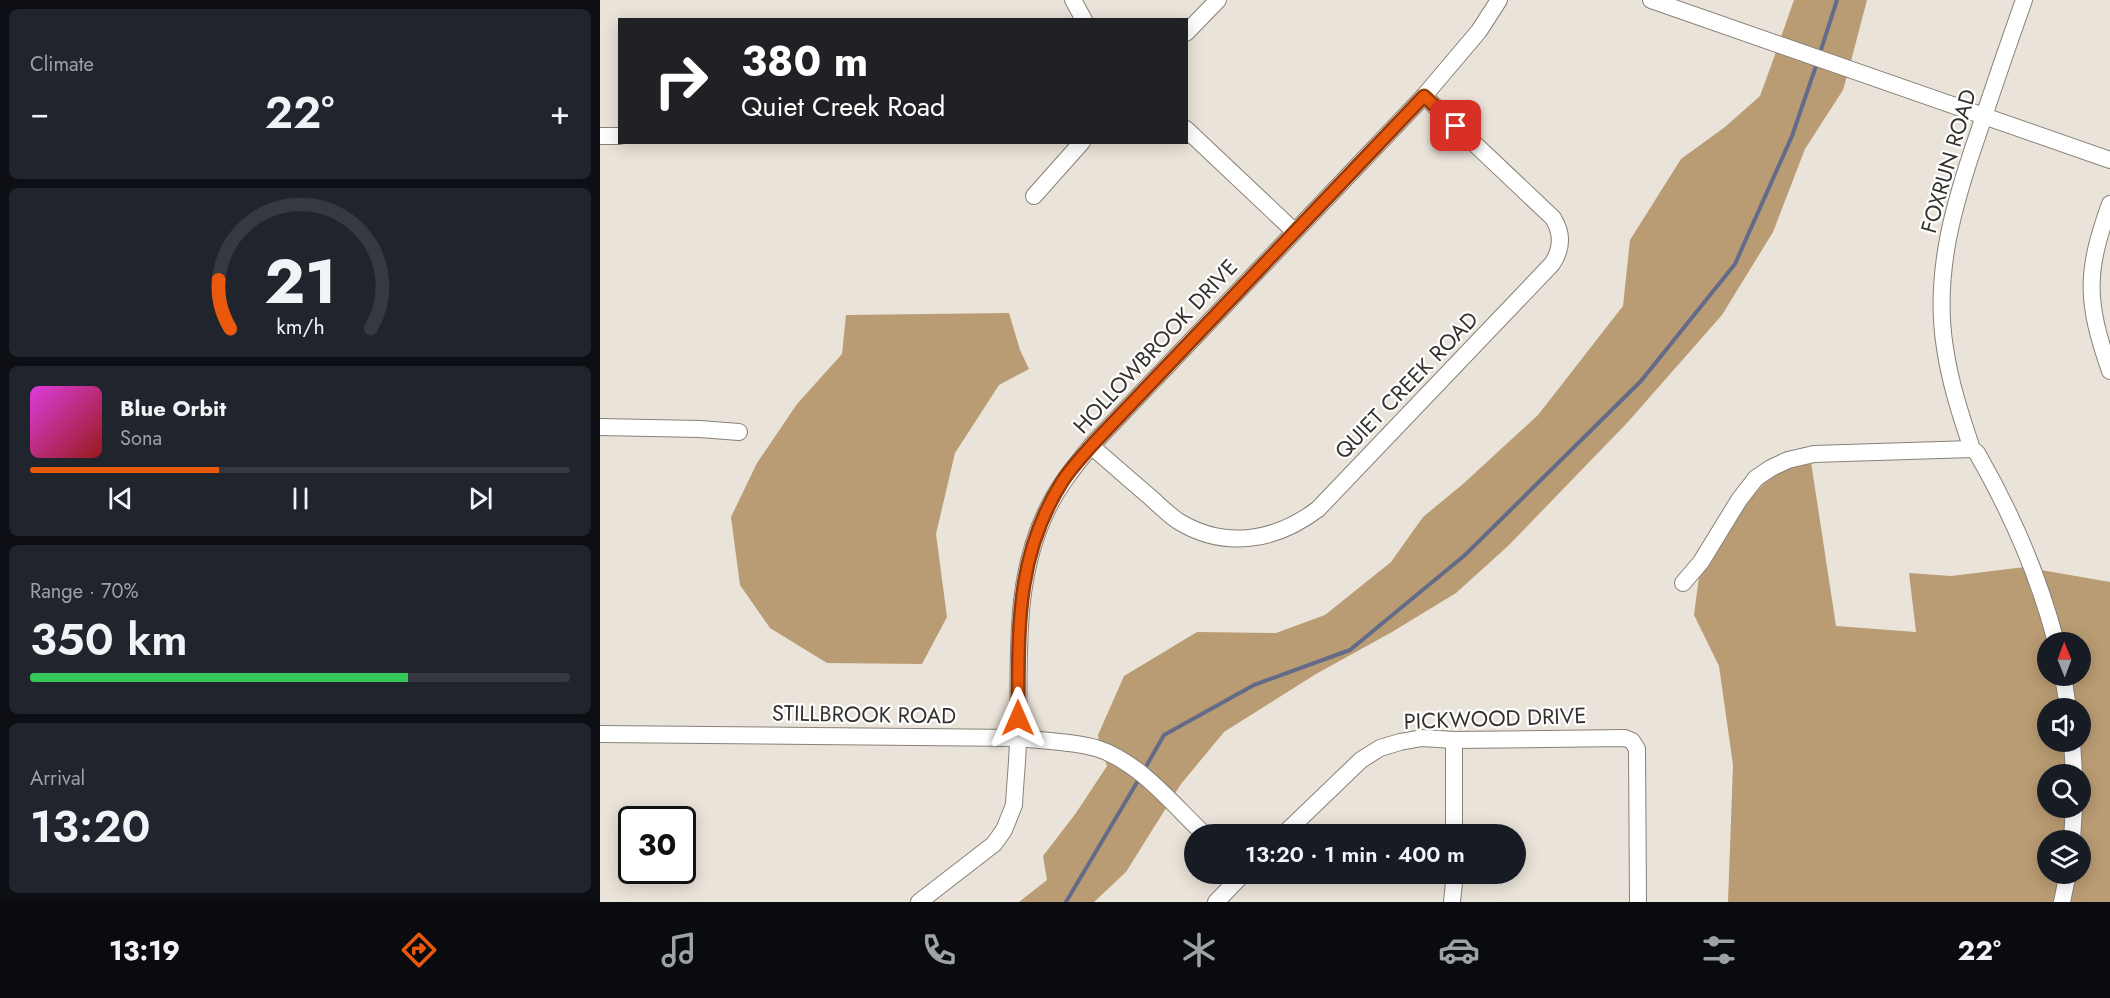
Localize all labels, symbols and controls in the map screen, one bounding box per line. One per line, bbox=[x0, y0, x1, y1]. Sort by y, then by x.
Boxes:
text: 380 m bbox=[741, 31, 868, 92]
icon: right bbox=[642, 42, 720, 120]
text: Climate bbox=[30, 50, 94, 79]
text: 22° bbox=[265, 80, 334, 145]
street label: FOXRUN ROAD bbox=[1912, 85, 1984, 237]
text: Quiet Creek Road bbox=[741, 87, 945, 126]
text: − bbox=[30, 89, 49, 136]
text: + bbox=[550, 89, 570, 136]
pin bbox=[1430, 100, 1481, 151]
icon: arrive bbox=[1439, 109, 1472, 142]
text: 21 bbox=[264, 237, 336, 327]
street label: HOLLOWBROOK DRIVE bbox=[1065, 252, 1245, 440]
street label: QUIET CREEK ROAD bbox=[1327, 304, 1485, 466]
text: km/h bbox=[276, 312, 324, 343]
text: Blue Orbit bbox=[120, 392, 226, 424]
text: Sona bbox=[120, 424, 162, 453]
icon: previous bbox=[104, 482, 137, 515]
icon: pause bbox=[284, 482, 317, 515]
icon: next bbox=[464, 482, 497, 515]
text: Range · 70% bbox=[30, 577, 139, 606]
text: 350 km bbox=[30, 607, 188, 672]
north arrow bbox=[2037, 632, 2091, 686]
map controls bbox=[2037, 632, 2091, 884]
position arrow bbox=[986, 686, 1050, 750]
street label: STILLBROOK ROAD bbox=[772, 696, 956, 732]
button: sound bbox=[2037, 698, 2091, 752]
street label: PICKWOOD DRIVE bbox=[1403, 699, 1587, 737]
text: Arrival bbox=[30, 764, 85, 793]
button: search bbox=[2037, 764, 2091, 818]
text: 13:20 bbox=[30, 794, 150, 859]
speed limit sign: 30 bbox=[618, 806, 696, 884]
button: layers bbox=[2037, 830, 2091, 884]
text: 13:20 · 1 min · 400 m bbox=[1245, 838, 1465, 870]
icon: directions bbox=[398, 929, 440, 971]
icon: music bbox=[658, 929, 700, 971]
icon: phone bbox=[918, 929, 960, 971]
icon: climate bbox=[1178, 929, 1220, 971]
icon: car bbox=[1438, 929, 1480, 971]
icon: filters bbox=[1698, 929, 1740, 971]
text: 13:19 bbox=[109, 931, 180, 970]
text: 22° bbox=[1958, 931, 2001, 970]

